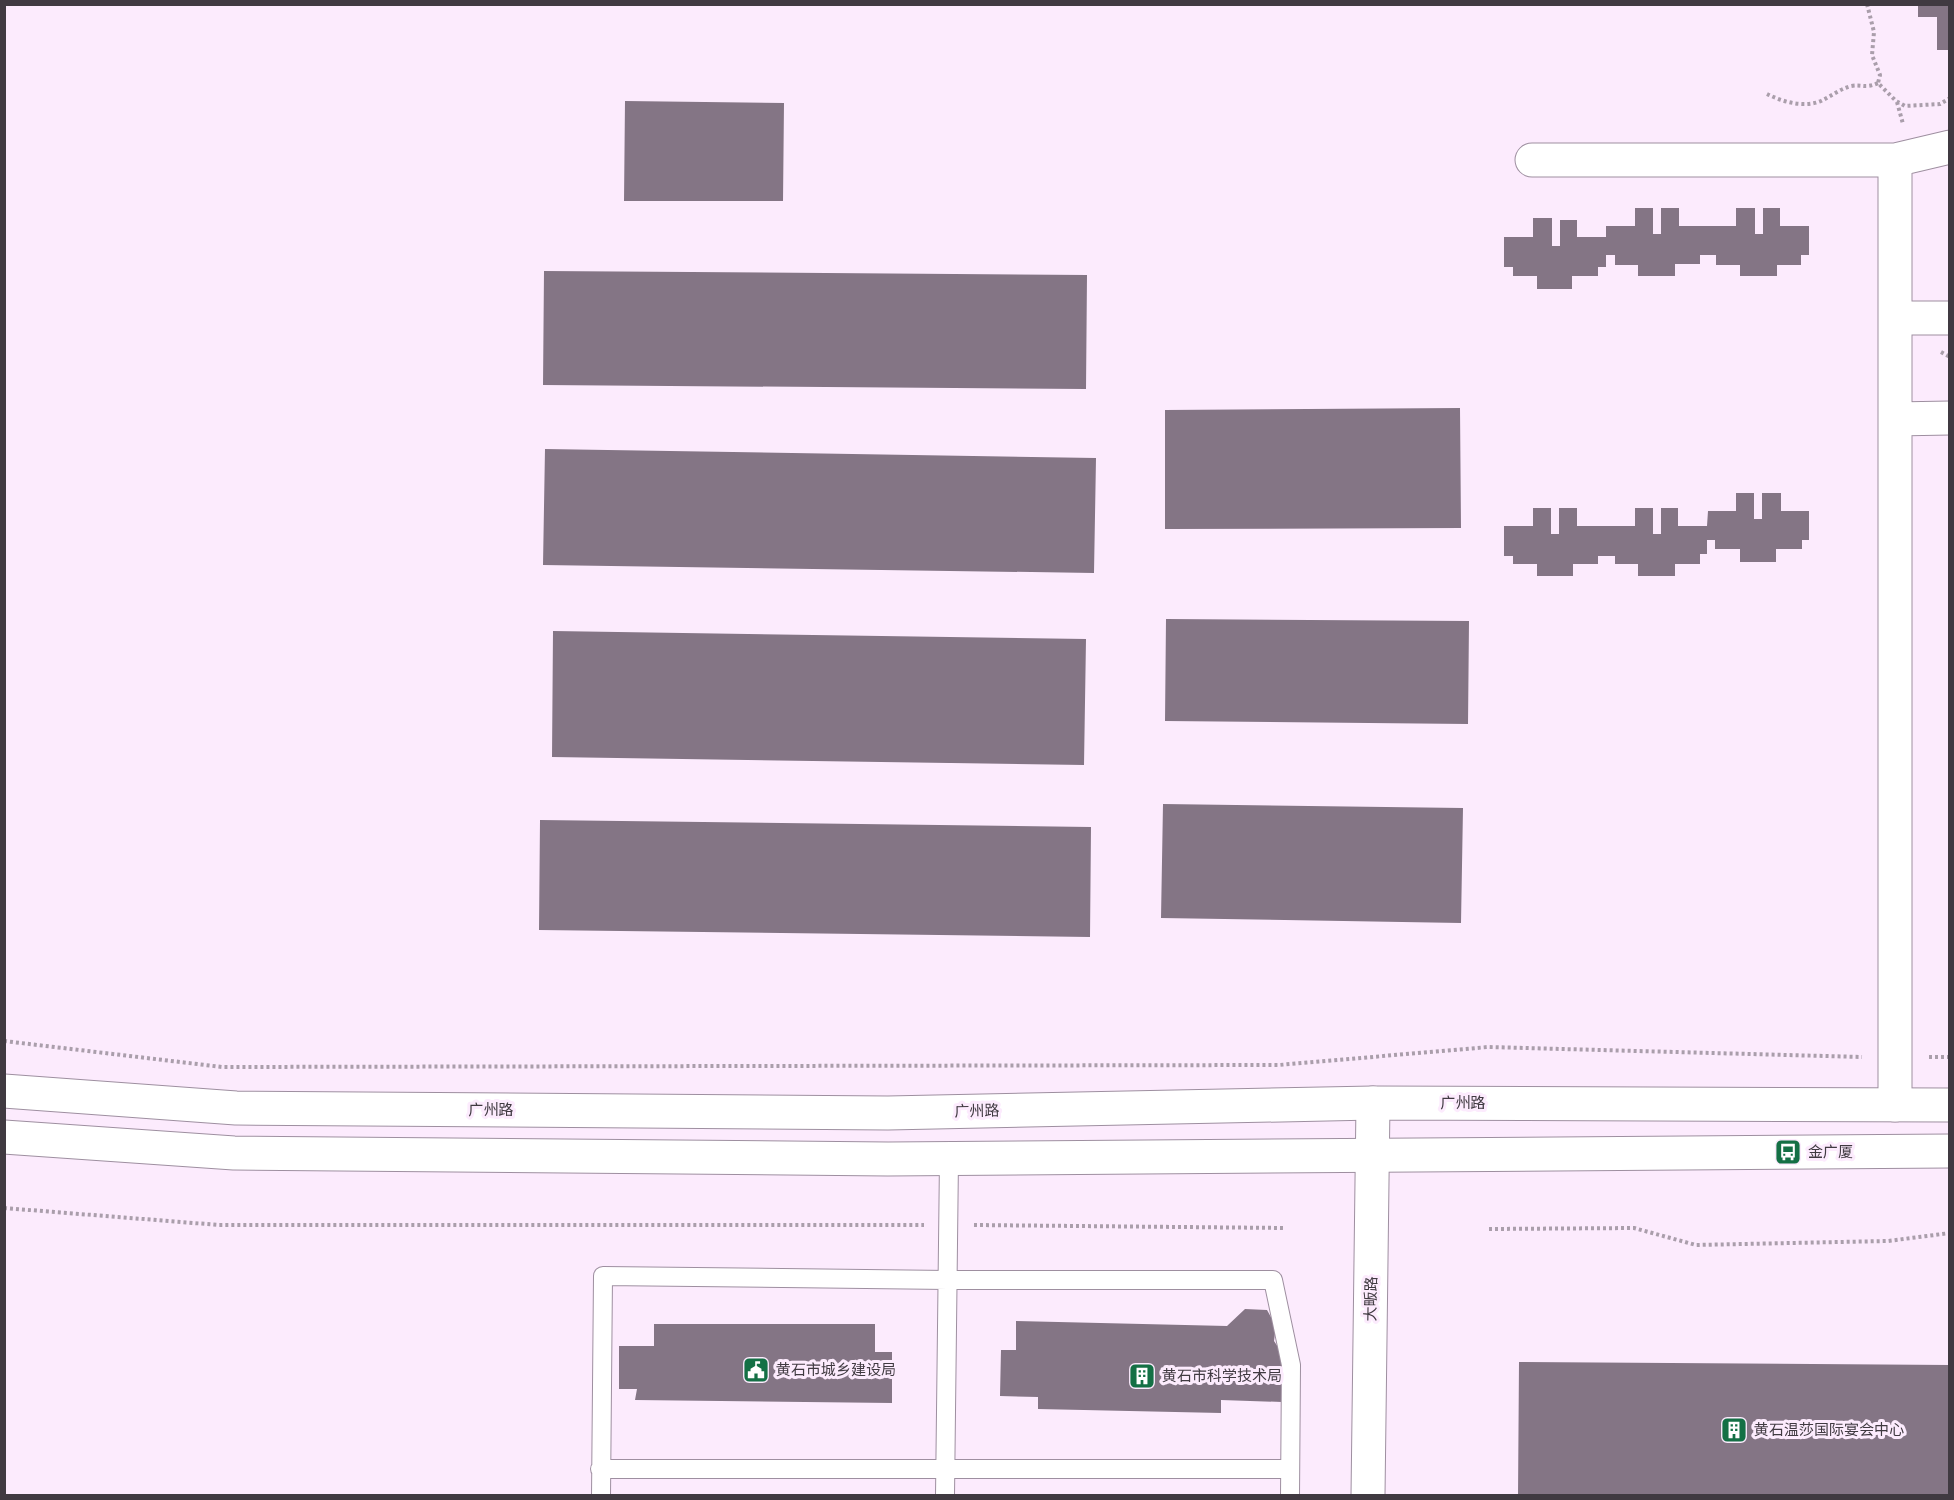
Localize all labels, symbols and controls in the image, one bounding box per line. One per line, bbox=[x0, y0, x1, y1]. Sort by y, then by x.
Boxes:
street label: 广州路 bbox=[1440, 1092, 1486, 1113]
street label: 广州路 bbox=[468, 1099, 514, 1120]
street label: 广州路 bbox=[954, 1100, 1000, 1121]
bus stop icon: 金广厦 bbox=[1773, 1137, 1803, 1167]
place label: 金广厦 bbox=[1808, 1141, 1853, 1162]
street label: 大畈路 bbox=[1360, 1276, 1381, 1322]
public building icon: 黄石市城乡建设局 bbox=[741, 1355, 771, 1385]
place label: 黄石市城乡建设局 bbox=[776, 1359, 896, 1380]
building icon: 黄石市科学技术局 bbox=[1127, 1361, 1157, 1391]
place label: 黄石市科学技术局 bbox=[1162, 1365, 1282, 1386]
building icon: 黄石温莎国际宴会中心 bbox=[1719, 1415, 1749, 1445]
place label: 黄石温莎国际宴会中心 bbox=[1754, 1419, 1904, 1440]

